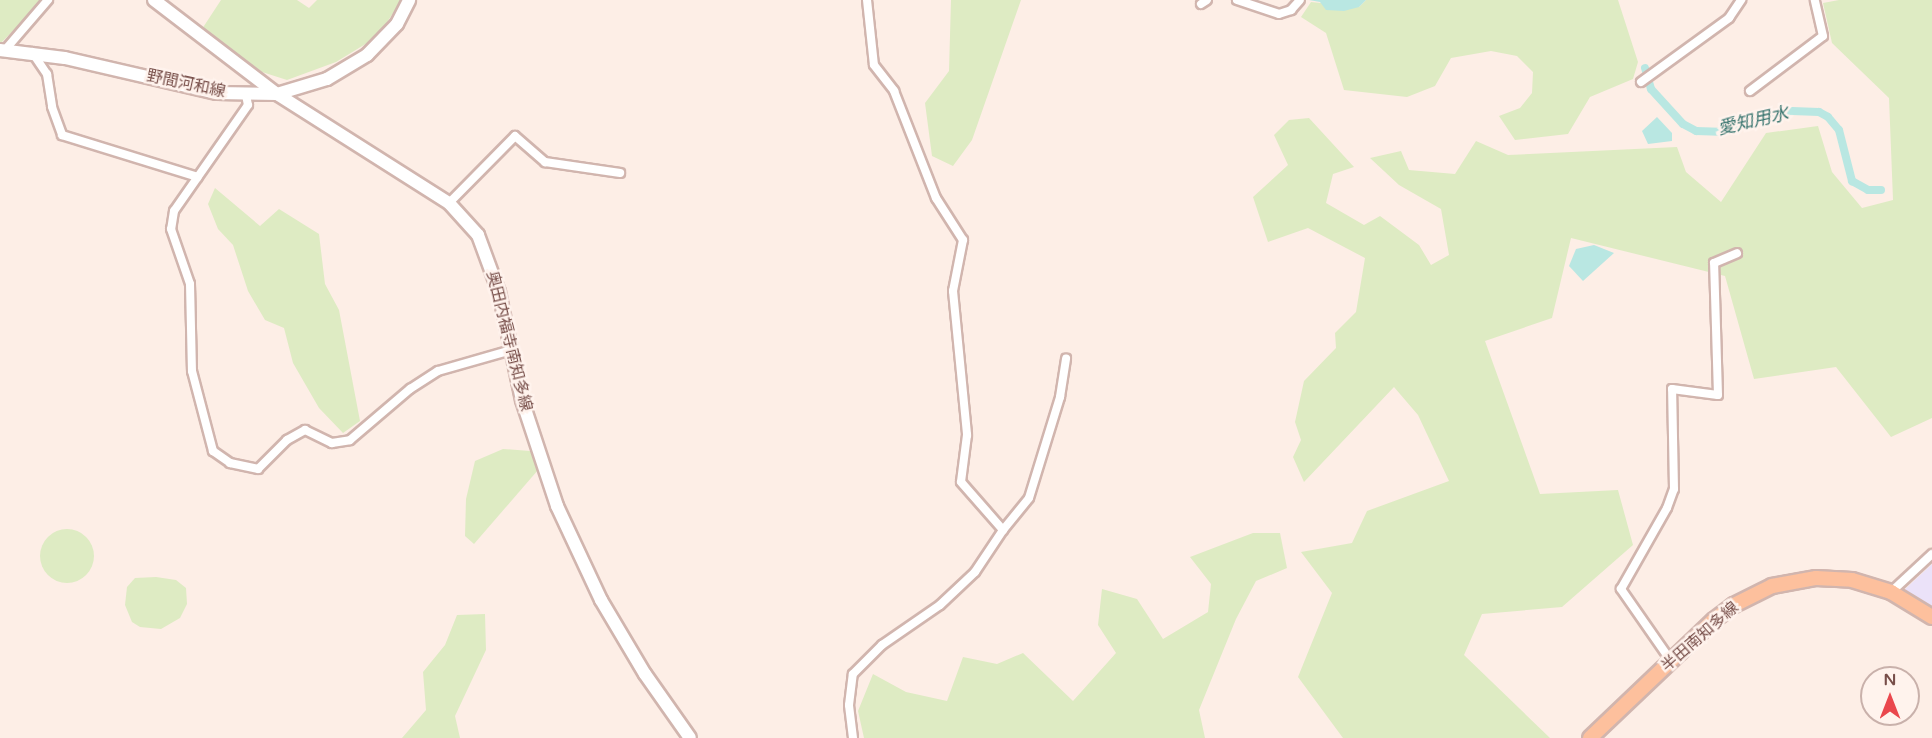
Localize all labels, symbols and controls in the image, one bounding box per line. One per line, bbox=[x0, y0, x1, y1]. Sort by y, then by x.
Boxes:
street label: 野間河和線 bbox=[145, 66, 227, 102]
water label: 愛知用水 bbox=[1715, 102, 1791, 140]
street label: 奥田内福寺南知多線 bbox=[482, 269, 536, 413]
street label: 半田南知多線 bbox=[1657, 598, 1743, 676]
north arrow bbox=[1860, 666, 1920, 726]
text: N bbox=[1884, 670, 1896, 690]

